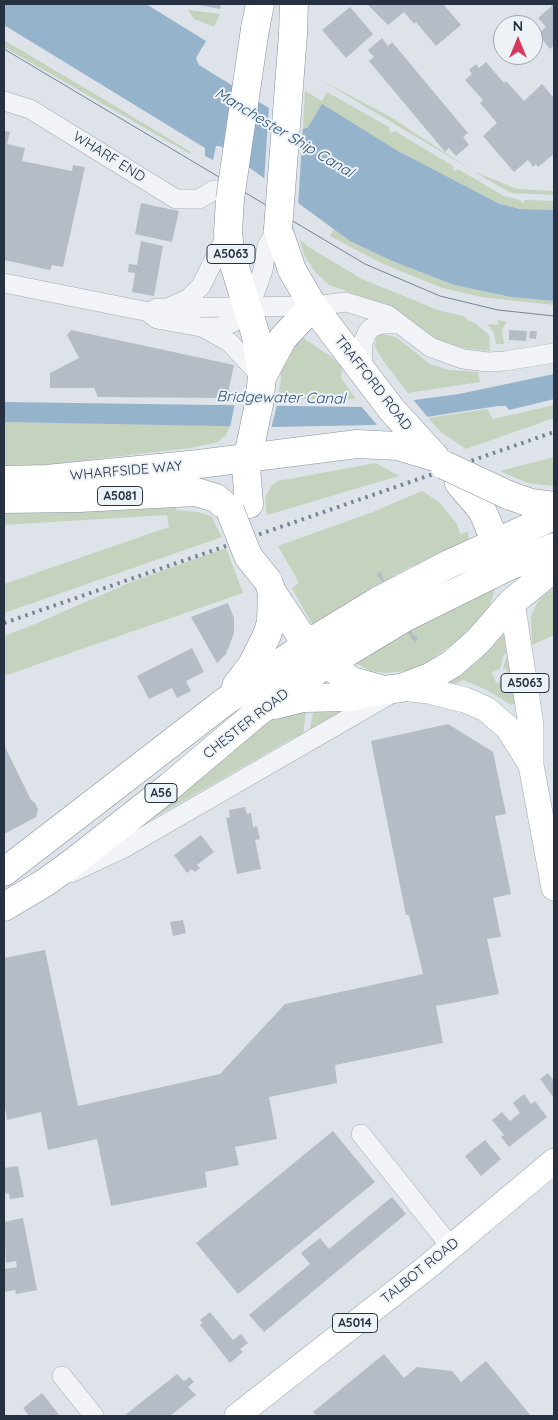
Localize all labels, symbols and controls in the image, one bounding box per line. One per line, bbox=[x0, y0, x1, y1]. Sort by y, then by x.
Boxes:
north arrow bbox=[493, 15, 543, 65]
text: N bbox=[513, 17, 523, 35]
water label: Manchester Ship Canal bbox=[211, 84, 357, 182]
street label: WHARF END bbox=[70, 128, 148, 186]
road number: A5063 bbox=[207, 244, 255, 264]
street label: TRAFFORD ROAD bbox=[331, 332, 415, 434]
water label: Bridgewater Canal bbox=[216, 388, 346, 408]
street label: WHARFSIDE WAY bbox=[69, 458, 183, 484]
road number: A5081 bbox=[98, 486, 142, 506]
road number: A5063 bbox=[501, 674, 549, 692]
street label: CHESTER ROAD bbox=[200, 685, 292, 763]
road number: A56 bbox=[145, 784, 177, 802]
street label: TALBOT ROAD bbox=[378, 1235, 462, 1307]
road number: A5014 bbox=[332, 1314, 378, 1332]

